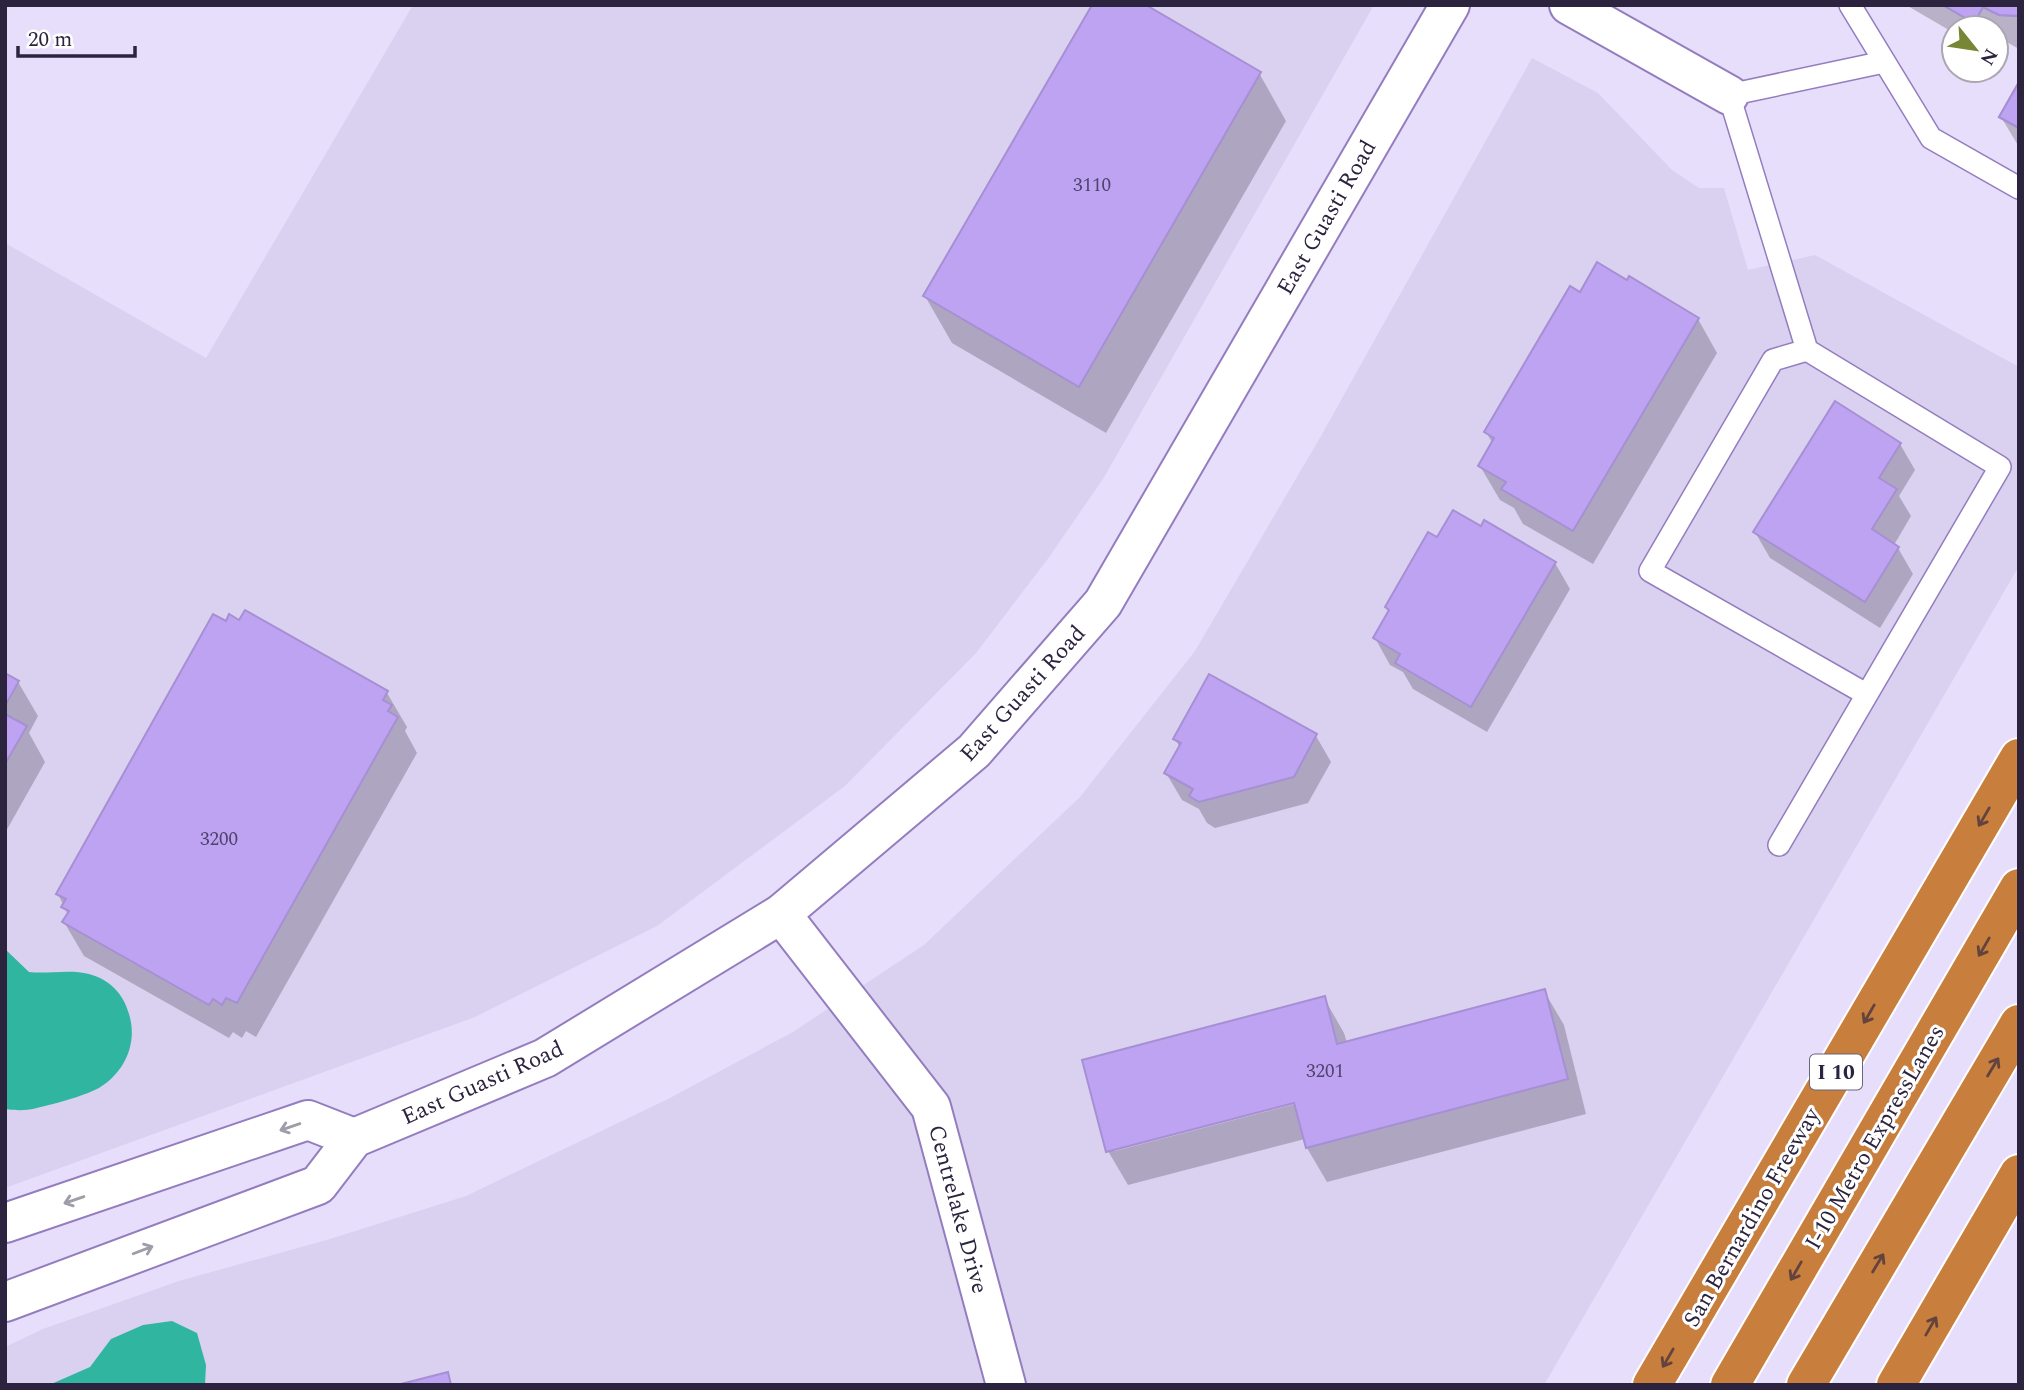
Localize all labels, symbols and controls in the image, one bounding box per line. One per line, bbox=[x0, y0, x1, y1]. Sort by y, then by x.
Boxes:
scale bar bbox=[18, 14, 135, 58]
north arrow bbox=[1940, 14, 2010, 84]
text: 20 m bbox=[28, 24, 72, 56]
text: N bbox=[1972, 43, 2005, 71]
street label: East Guasti Road bbox=[1269, 133, 1386, 302]
house number: 3110 bbox=[1073, 171, 1111, 200]
street label: East Guasti Road bbox=[952, 617, 1095, 770]
one-way arrow bbox=[1977, 807, 1991, 827]
house number: 3200 bbox=[200, 825, 238, 854]
one-way arrow bbox=[1977, 937, 1991, 957]
one-way arrow bbox=[1862, 1003, 1876, 1023]
street label: I-10 Metro ExpressLanes bbox=[1796, 1019, 1954, 1257]
street label: East Guasti Road bbox=[396, 1032, 569, 1135]
road number: I 10 bbox=[1810, 1054, 1862, 1090]
house number: 3201 bbox=[1306, 1057, 1344, 1086]
one-way arrow bbox=[1987, 1057, 2001, 1077]
street label: San Bernardino Freeway bbox=[1675, 1101, 1830, 1334]
one-way arrow bbox=[279, 1121, 301, 1134]
street label: Centrelake Drive bbox=[918, 1121, 997, 1298]
one-way arrow bbox=[64, 1195, 86, 1207]
one-way arrow bbox=[131, 1243, 153, 1255]
one-way arrow bbox=[1871, 1253, 1885, 1273]
one-way arrow bbox=[1789, 1260, 1803, 1280]
one-way arrow bbox=[1924, 1316, 1938, 1336]
one-way arrow bbox=[1661, 1347, 1674, 1368]

